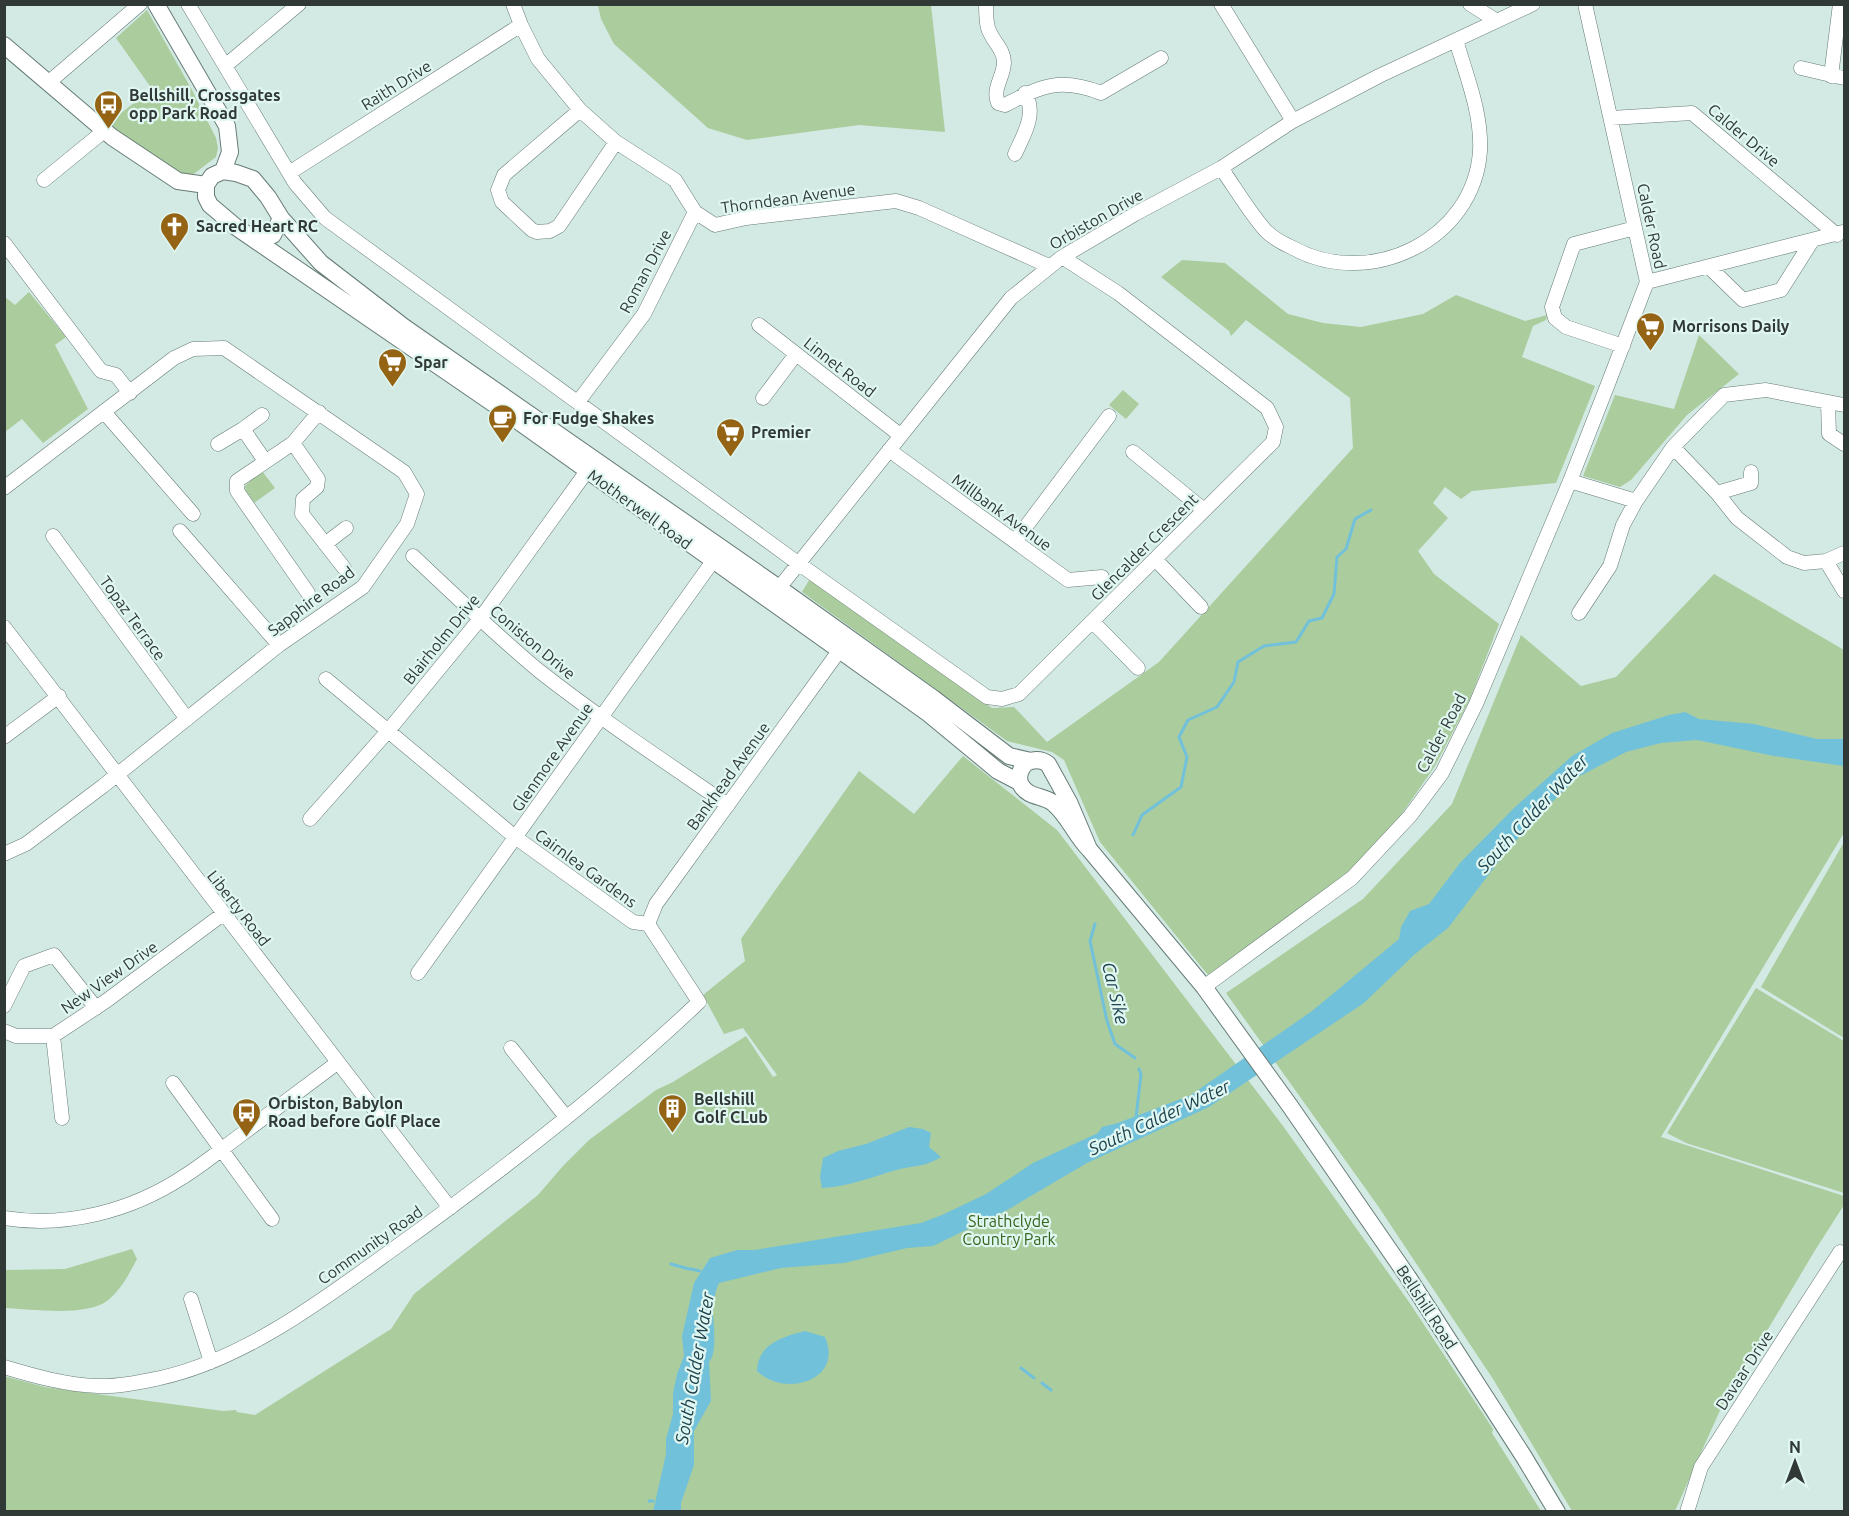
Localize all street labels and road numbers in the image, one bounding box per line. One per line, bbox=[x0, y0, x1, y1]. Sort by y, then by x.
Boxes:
street label: Raith Drive bbox=[358, 56, 434, 114]
street label: Calder Drive bbox=[1705, 100, 1783, 170]
street label: Thorndean Avenue bbox=[720, 180, 856, 216]
street label: Calder Road bbox=[1634, 182, 1670, 270]
street label: Orbiston Drive bbox=[1046, 185, 1146, 253]
street label: Roman Drive bbox=[615, 226, 675, 316]
street label: Linnet Road bbox=[801, 333, 879, 401]
street label: Motherwell Road bbox=[585, 465, 695, 553]
street label: Millbank Avenue bbox=[949, 470, 1055, 554]
street label: Glencalder Crescent bbox=[1087, 489, 1202, 604]
street label: Sapphire Road bbox=[264, 563, 358, 639]
street label: Topaz Terrace bbox=[96, 572, 170, 664]
street label: Blairholm Drive bbox=[399, 590, 483, 688]
street label: Coniston Drive bbox=[487, 601, 579, 683]
street label: Calder Road bbox=[1413, 690, 1469, 776]
street label: Glenmore Avenue bbox=[508, 699, 596, 815]
street label: Bankhead Avenue bbox=[683, 719, 773, 833]
street label: Cairnlea Gardens bbox=[532, 825, 640, 911]
street label: Liberty Road bbox=[204, 867, 274, 949]
street label: New View Drive bbox=[57, 937, 161, 1017]
street label: Community Road bbox=[314, 1202, 426, 1288]
street label: Bellshill Road bbox=[1393, 1262, 1461, 1352]
street label: Davaar Drive bbox=[1712, 1327, 1776, 1413]

